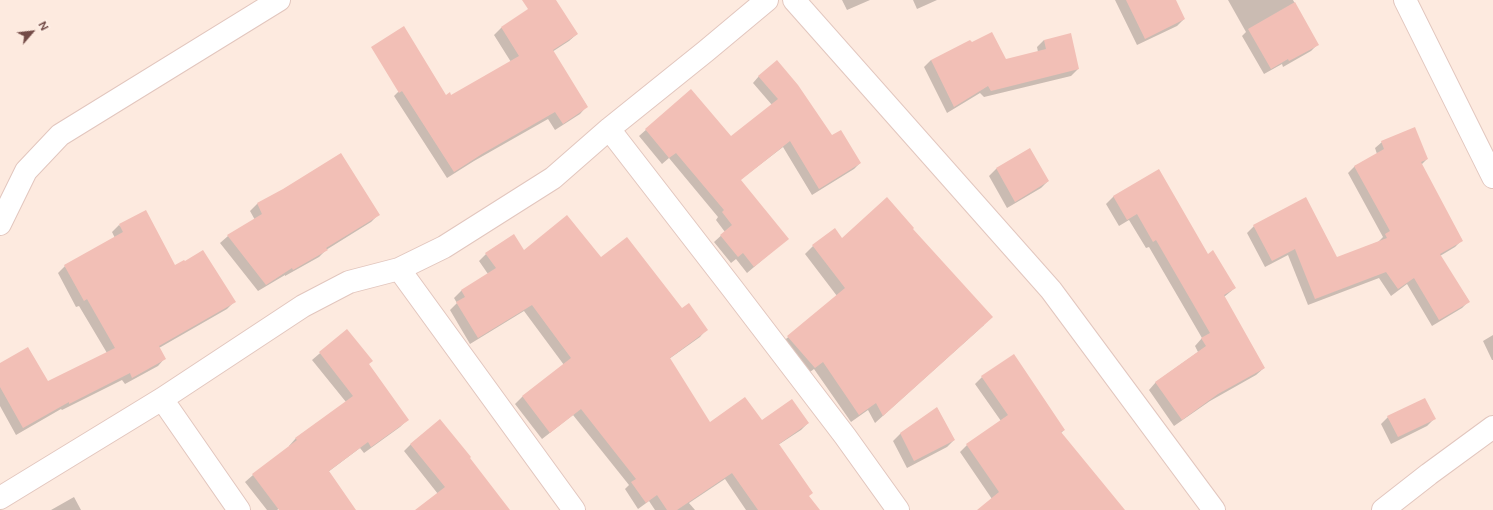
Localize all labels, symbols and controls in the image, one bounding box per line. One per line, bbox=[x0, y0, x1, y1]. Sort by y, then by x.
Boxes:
north arrow bbox=[12, 12, 52, 52]
text: N bbox=[35, 19, 51, 33]

